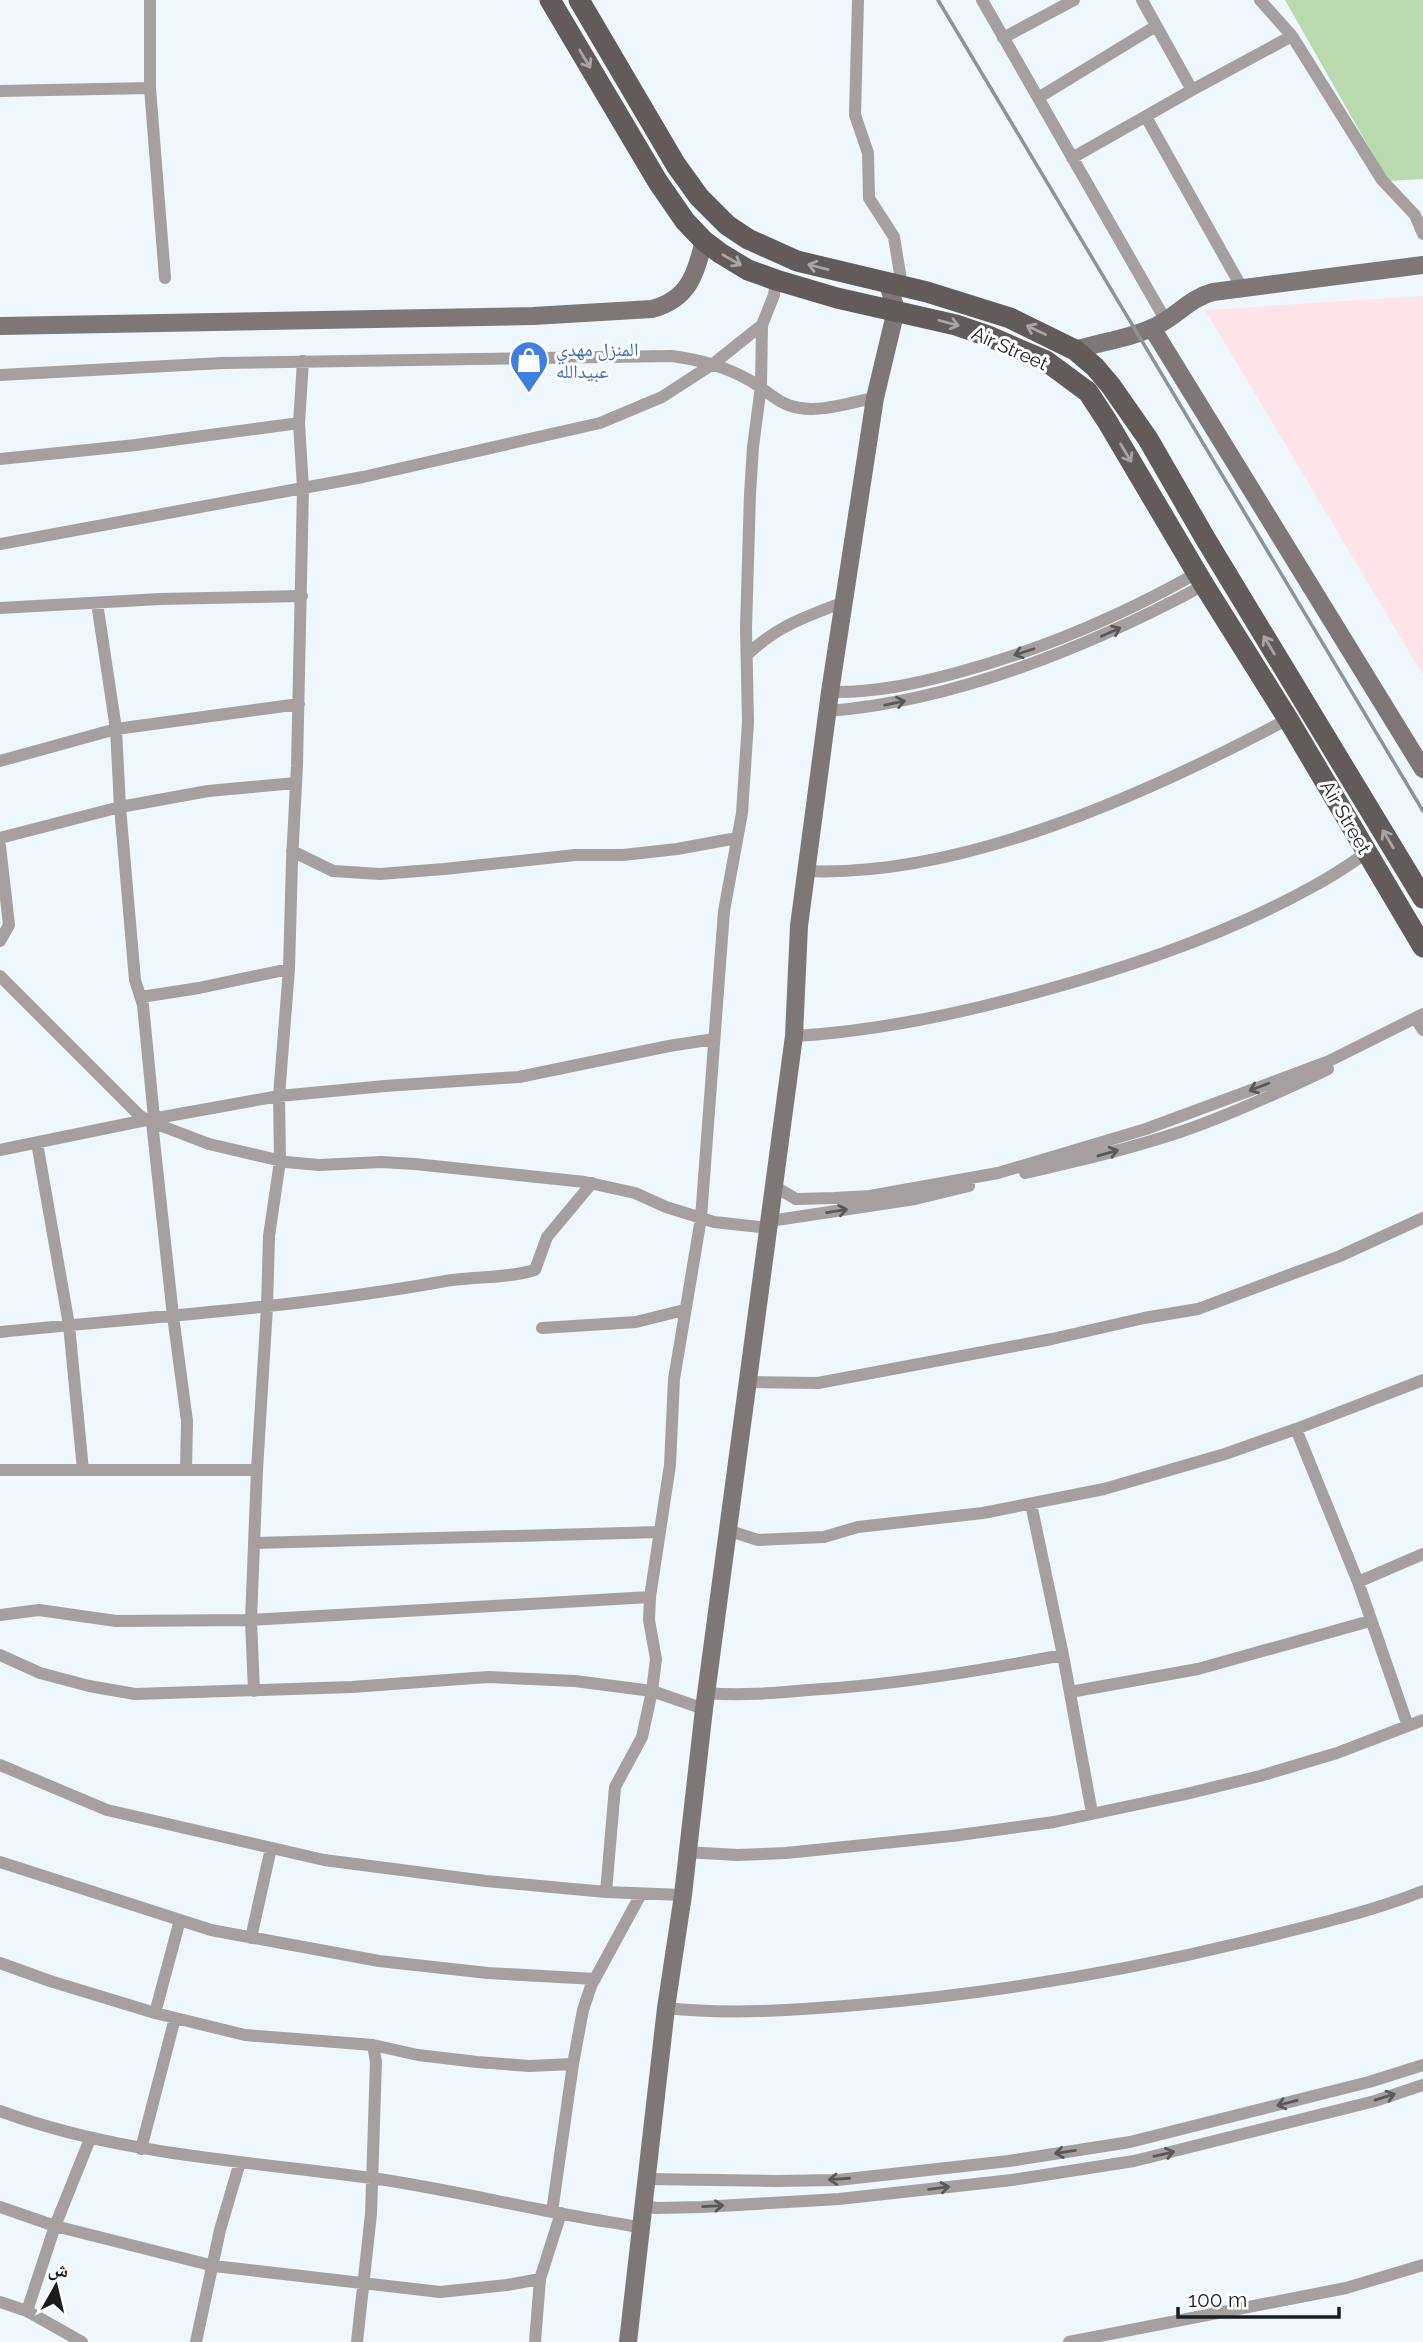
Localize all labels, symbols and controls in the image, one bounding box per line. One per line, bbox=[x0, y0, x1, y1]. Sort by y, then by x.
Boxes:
one-way arrow bbox=[578, 48, 592, 68]
one-way arrow bbox=[721, 253, 741, 267]
one-way arrow bbox=[807, 260, 830, 273]
one-way arrow bbox=[938, 317, 960, 330]
street label: Air Street bbox=[969, 322, 1052, 375]
one-way arrow bbox=[1026, 323, 1047, 337]
place label: المنزل مهدي عبيدالله bbox=[556, 338, 638, 383]
shop icon: المنزل مهدي عبيدالله bbox=[508, 339, 550, 394]
one-way arrow bbox=[1119, 442, 1133, 462]
one-way arrow bbox=[1100, 624, 1121, 637]
one-way arrow bbox=[1262, 635, 1276, 655]
one-way arrow bbox=[1013, 647, 1035, 659]
one-way arrow bbox=[883, 695, 906, 709]
street label: Air Street bbox=[1316, 777, 1376, 858]
one-way arrow bbox=[1380, 830, 1394, 850]
one-way arrow bbox=[1249, 1082, 1271, 1094]
one-way arrow bbox=[1096, 1146, 1118, 1159]
one-way arrow bbox=[826, 1204, 848, 1217]
one-way arrow bbox=[1373, 2090, 1395, 2103]
one-way arrow bbox=[1276, 2097, 1298, 2110]
one-way arrow bbox=[1054, 2146, 1077, 2159]
one-way arrow bbox=[1152, 2146, 1175, 2160]
one-way arrow bbox=[828, 2173, 851, 2186]
one-way arrow bbox=[928, 2181, 950, 2194]
one-way arrow bbox=[701, 2200, 724, 2213]
north arrow bbox=[21, 2251, 91, 2321]
text: ش bbox=[47, 2257, 70, 2282]
scale bar bbox=[1178, 2276, 1339, 2320]
text: 100 m bbox=[1188, 2287, 1247, 2312]

